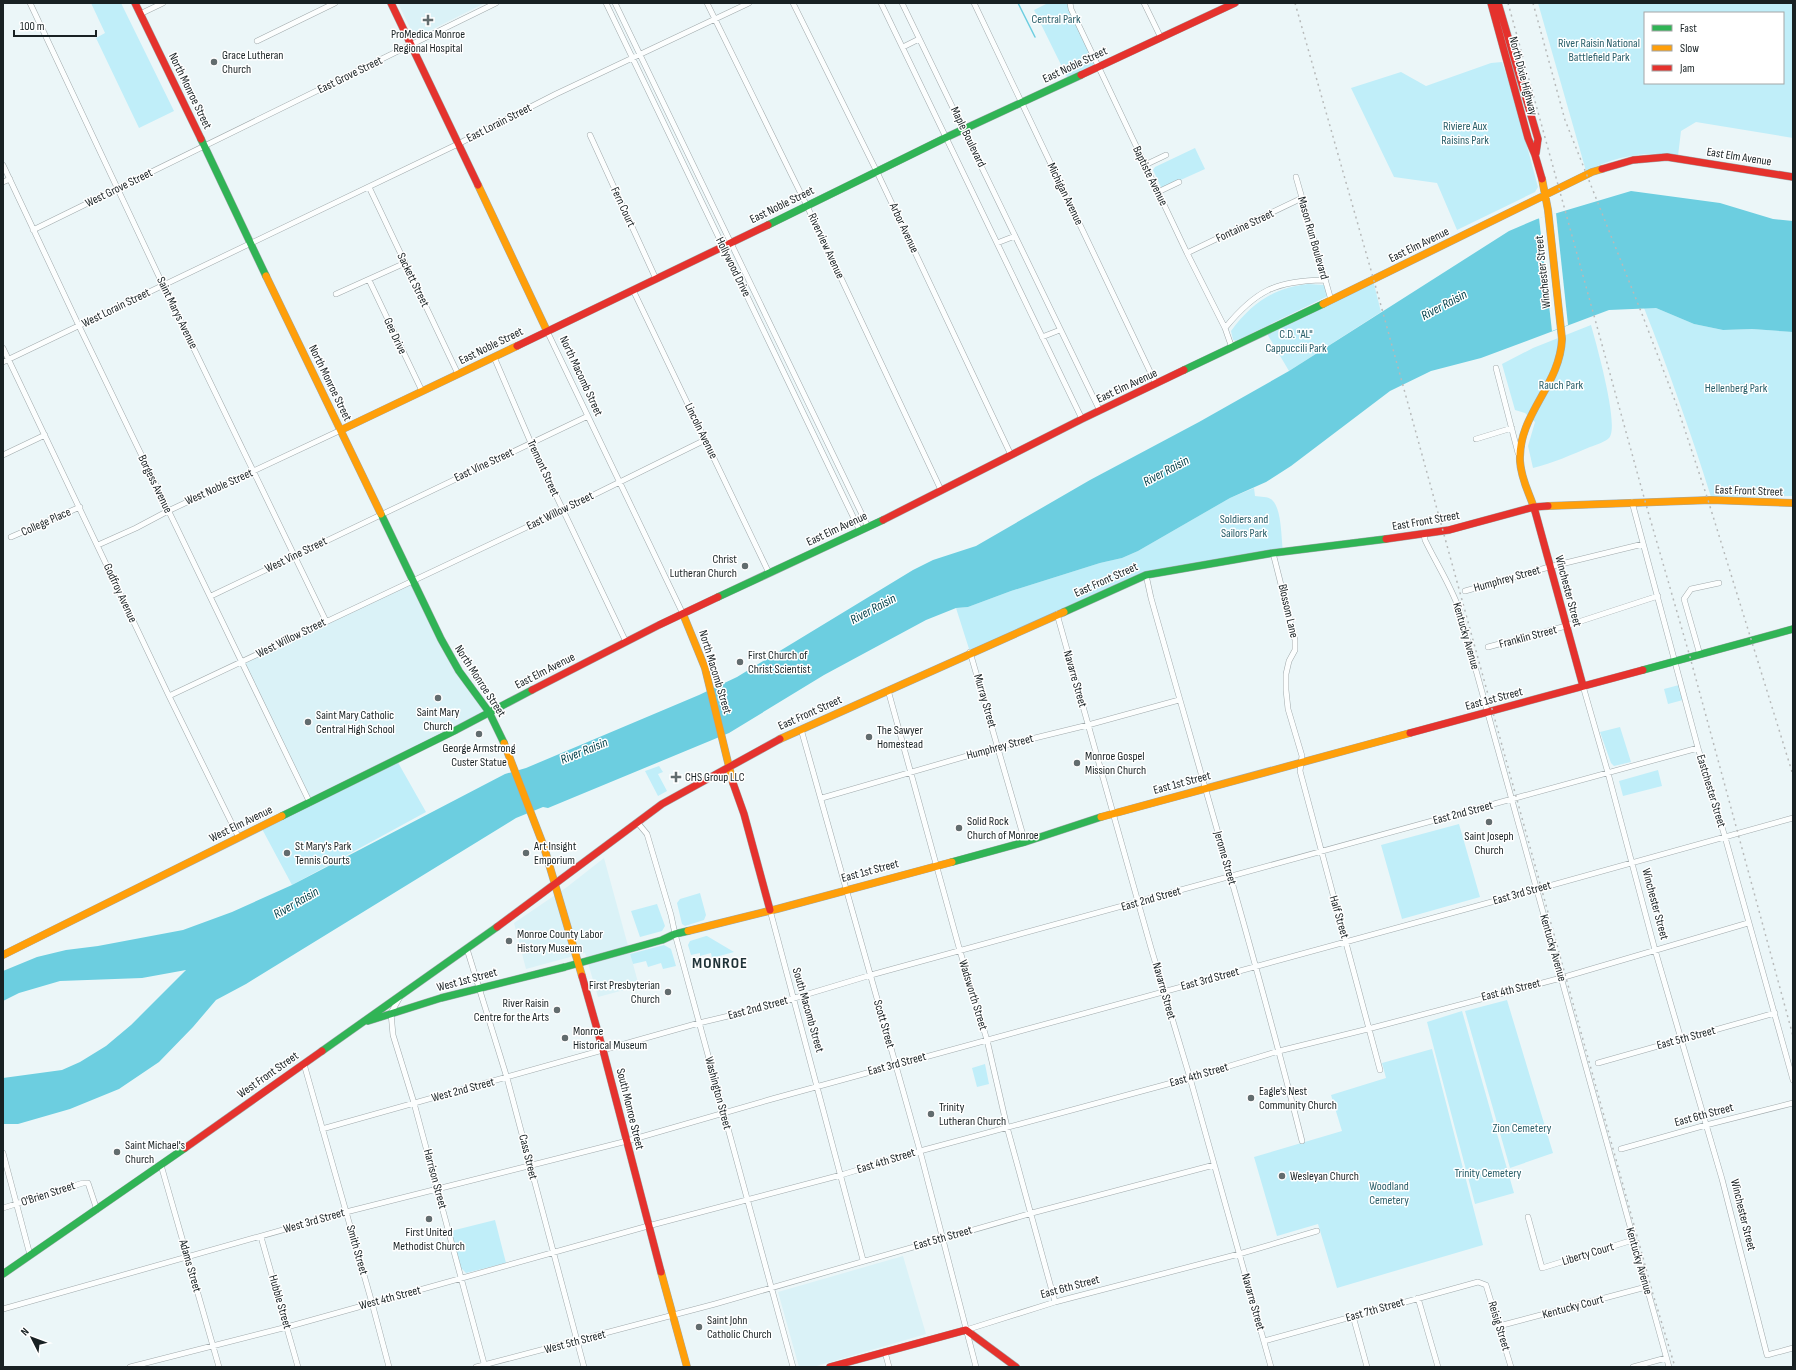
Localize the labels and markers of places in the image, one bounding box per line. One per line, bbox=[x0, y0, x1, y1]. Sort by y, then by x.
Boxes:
marker: ProMedica Monroe Regional Hospital bbox=[422, 14, 434, 26]
place label: ProMedica Monroe Regional Hospital bbox=[391, 27, 465, 56]
place label: Grace Lutheran Church bbox=[222, 48, 283, 77]
marker: Grace Lutheran Church bbox=[209, 57, 219, 67]
place label: Christ Lutheran Church bbox=[670, 552, 737, 581]
marker: Christ Lutheran Church bbox=[740, 561, 750, 571]
place label: First Church of Christ Scientist bbox=[748, 648, 811, 677]
marker: First Church of Christ Scientist bbox=[735, 657, 745, 667]
marker: Saint Mary Church bbox=[433, 693, 443, 703]
place label: Saint Mary Church bbox=[417, 705, 460, 734]
place label: Saint Mary Catholic Central High School bbox=[316, 708, 395, 737]
marker: Saint Mary Catholic Central High School bbox=[303, 717, 313, 727]
place label: The Sawyer Homestead bbox=[877, 723, 923, 752]
marker: George Armstrong Custer Statue bbox=[474, 729, 484, 739]
marker: The Sawyer Homestead bbox=[864, 732, 874, 742]
place label: George Armstrong Custer Statue bbox=[442, 741, 516, 770]
place label: Monroe Gospel Mission Church bbox=[1085, 749, 1146, 778]
marker: Monroe Gospel Mission Church bbox=[1072, 758, 1082, 768]
place label: CHS Group LLC bbox=[685, 770, 745, 785]
marker: CHS Group LLC bbox=[670, 771, 682, 783]
place label: Solid Rock Church of Monroe bbox=[967, 814, 1039, 843]
marker: Saint Joseph Church bbox=[1484, 817, 1494, 827]
marker: Solid Rock Church of Monroe bbox=[954, 823, 964, 833]
place label: Saint Joseph Church bbox=[1464, 829, 1514, 858]
place label: St Mary's Park Tennis Courts bbox=[295, 839, 352, 868]
place label: Art Insight Emporium bbox=[533, 839, 577, 868]
marker: St Mary's Park Tennis Courts bbox=[282, 848, 292, 858]
marker: Art Insight Emporium bbox=[521, 848, 531, 858]
place label: Monroe County Labor History Museum bbox=[517, 927, 603, 956]
marker: Monroe County Labor History Museum bbox=[504, 936, 514, 946]
place label: First Presbyterian Church bbox=[589, 978, 660, 1007]
marker: First Presbyterian Church bbox=[663, 987, 673, 997]
place label: River Raisin Centre for the Arts bbox=[474, 996, 549, 1025]
marker: River Raisin Centre for the Arts bbox=[552, 1005, 562, 1015]
place label: Monroe Historical Museum bbox=[573, 1024, 648, 1053]
marker: Monroe Historical Museum bbox=[560, 1033, 570, 1043]
place label: Eagle's Nest Community Church bbox=[1259, 1084, 1337, 1113]
marker: Eagle's Nest Community Church bbox=[1246, 1093, 1256, 1103]
place label: Trinity Lutheran Church bbox=[939, 1100, 1006, 1129]
marker: Trinity Lutheran Church bbox=[926, 1109, 936, 1119]
place label: Saint Michael's Church bbox=[125, 1138, 185, 1167]
marker: Saint Michael's Church bbox=[112, 1147, 122, 1157]
place label: Wesleyan Church bbox=[1290, 1169, 1359, 1184]
marker: Wesleyan Church bbox=[1277, 1171, 1287, 1181]
marker: First United Methodist Church bbox=[424, 1214, 434, 1224]
place label: First United Methodist Church bbox=[393, 1225, 465, 1254]
place label: Saint John Catholic Church bbox=[707, 1313, 772, 1342]
marker: Saint John Catholic Church bbox=[694, 1322, 704, 1332]

